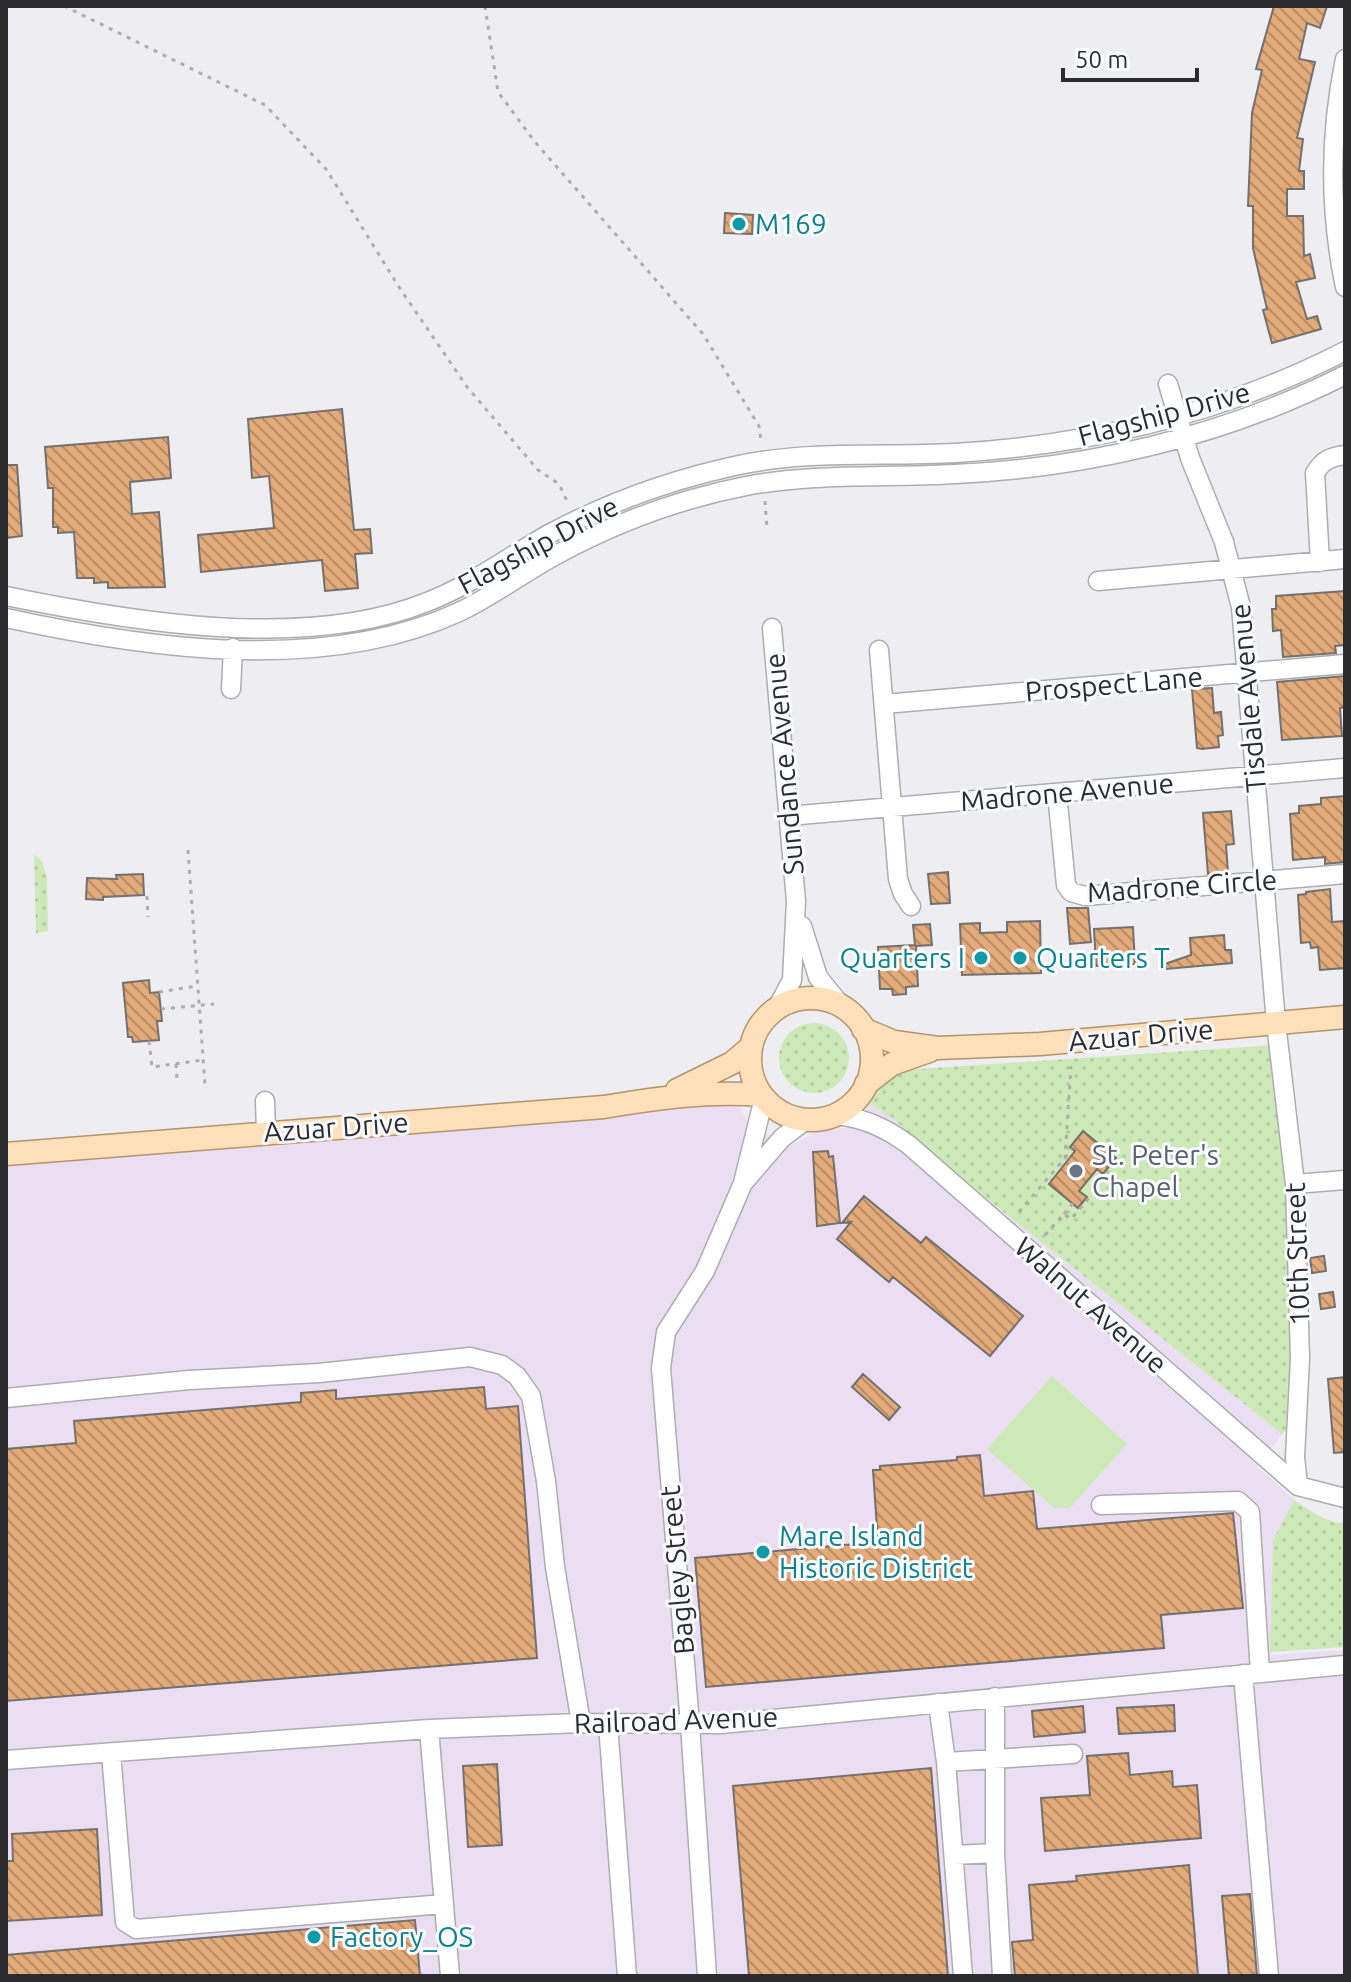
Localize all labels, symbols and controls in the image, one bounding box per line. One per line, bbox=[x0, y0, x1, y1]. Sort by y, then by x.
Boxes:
scale bar bbox=[1063, 32, 1197, 82]
text: 50 m bbox=[1075, 46, 1128, 73]
place label: M169 bbox=[755, 208, 827, 239]
marker: M169 bbox=[730, 215, 748, 233]
street label: Flagship Drive bbox=[1075, 376, 1253, 451]
street label: Flagship Drive bbox=[453, 489, 623, 600]
street label: Tisdale Avenue bbox=[1224, 602, 1271, 794]
street label: Sundance Avenue bbox=[758, 652, 809, 876]
street label: Prospect Lane bbox=[1024, 660, 1204, 707]
street label: Madrone Avenue bbox=[959, 767, 1175, 816]
street label: Madrone Circle bbox=[1086, 863, 1278, 908]
place label: Quarters I bbox=[840, 942, 965, 973]
place label: Quarters T bbox=[1036, 942, 1170, 973]
marker: Quarters I bbox=[972, 949, 990, 967]
marker: Quarters T bbox=[1011, 949, 1029, 967]
street label: Azuar Drive bbox=[1067, 1013, 1215, 1056]
street label: Azuar Drive bbox=[263, 1106, 409, 1147]
place label: St. Peter's Chapel bbox=[1092, 1139, 1219, 1202]
marker: St. Peter's Chapel bbox=[1067, 1162, 1085, 1180]
street label: 10th Street bbox=[1279, 1182, 1314, 1326]
street label: Walnut Avenue bbox=[1009, 1230, 1173, 1379]
street label: Bagley Street bbox=[654, 1484, 699, 1656]
place label: Mare Island Historic District bbox=[779, 1520, 973, 1583]
marker: Mare Island Historic District bbox=[754, 1543, 772, 1561]
street label: Railroad Avenue bbox=[573, 1700, 779, 1739]
place label: Factory_OS bbox=[330, 1921, 473, 1952]
marker: Factory_OS bbox=[305, 1928, 323, 1946]

